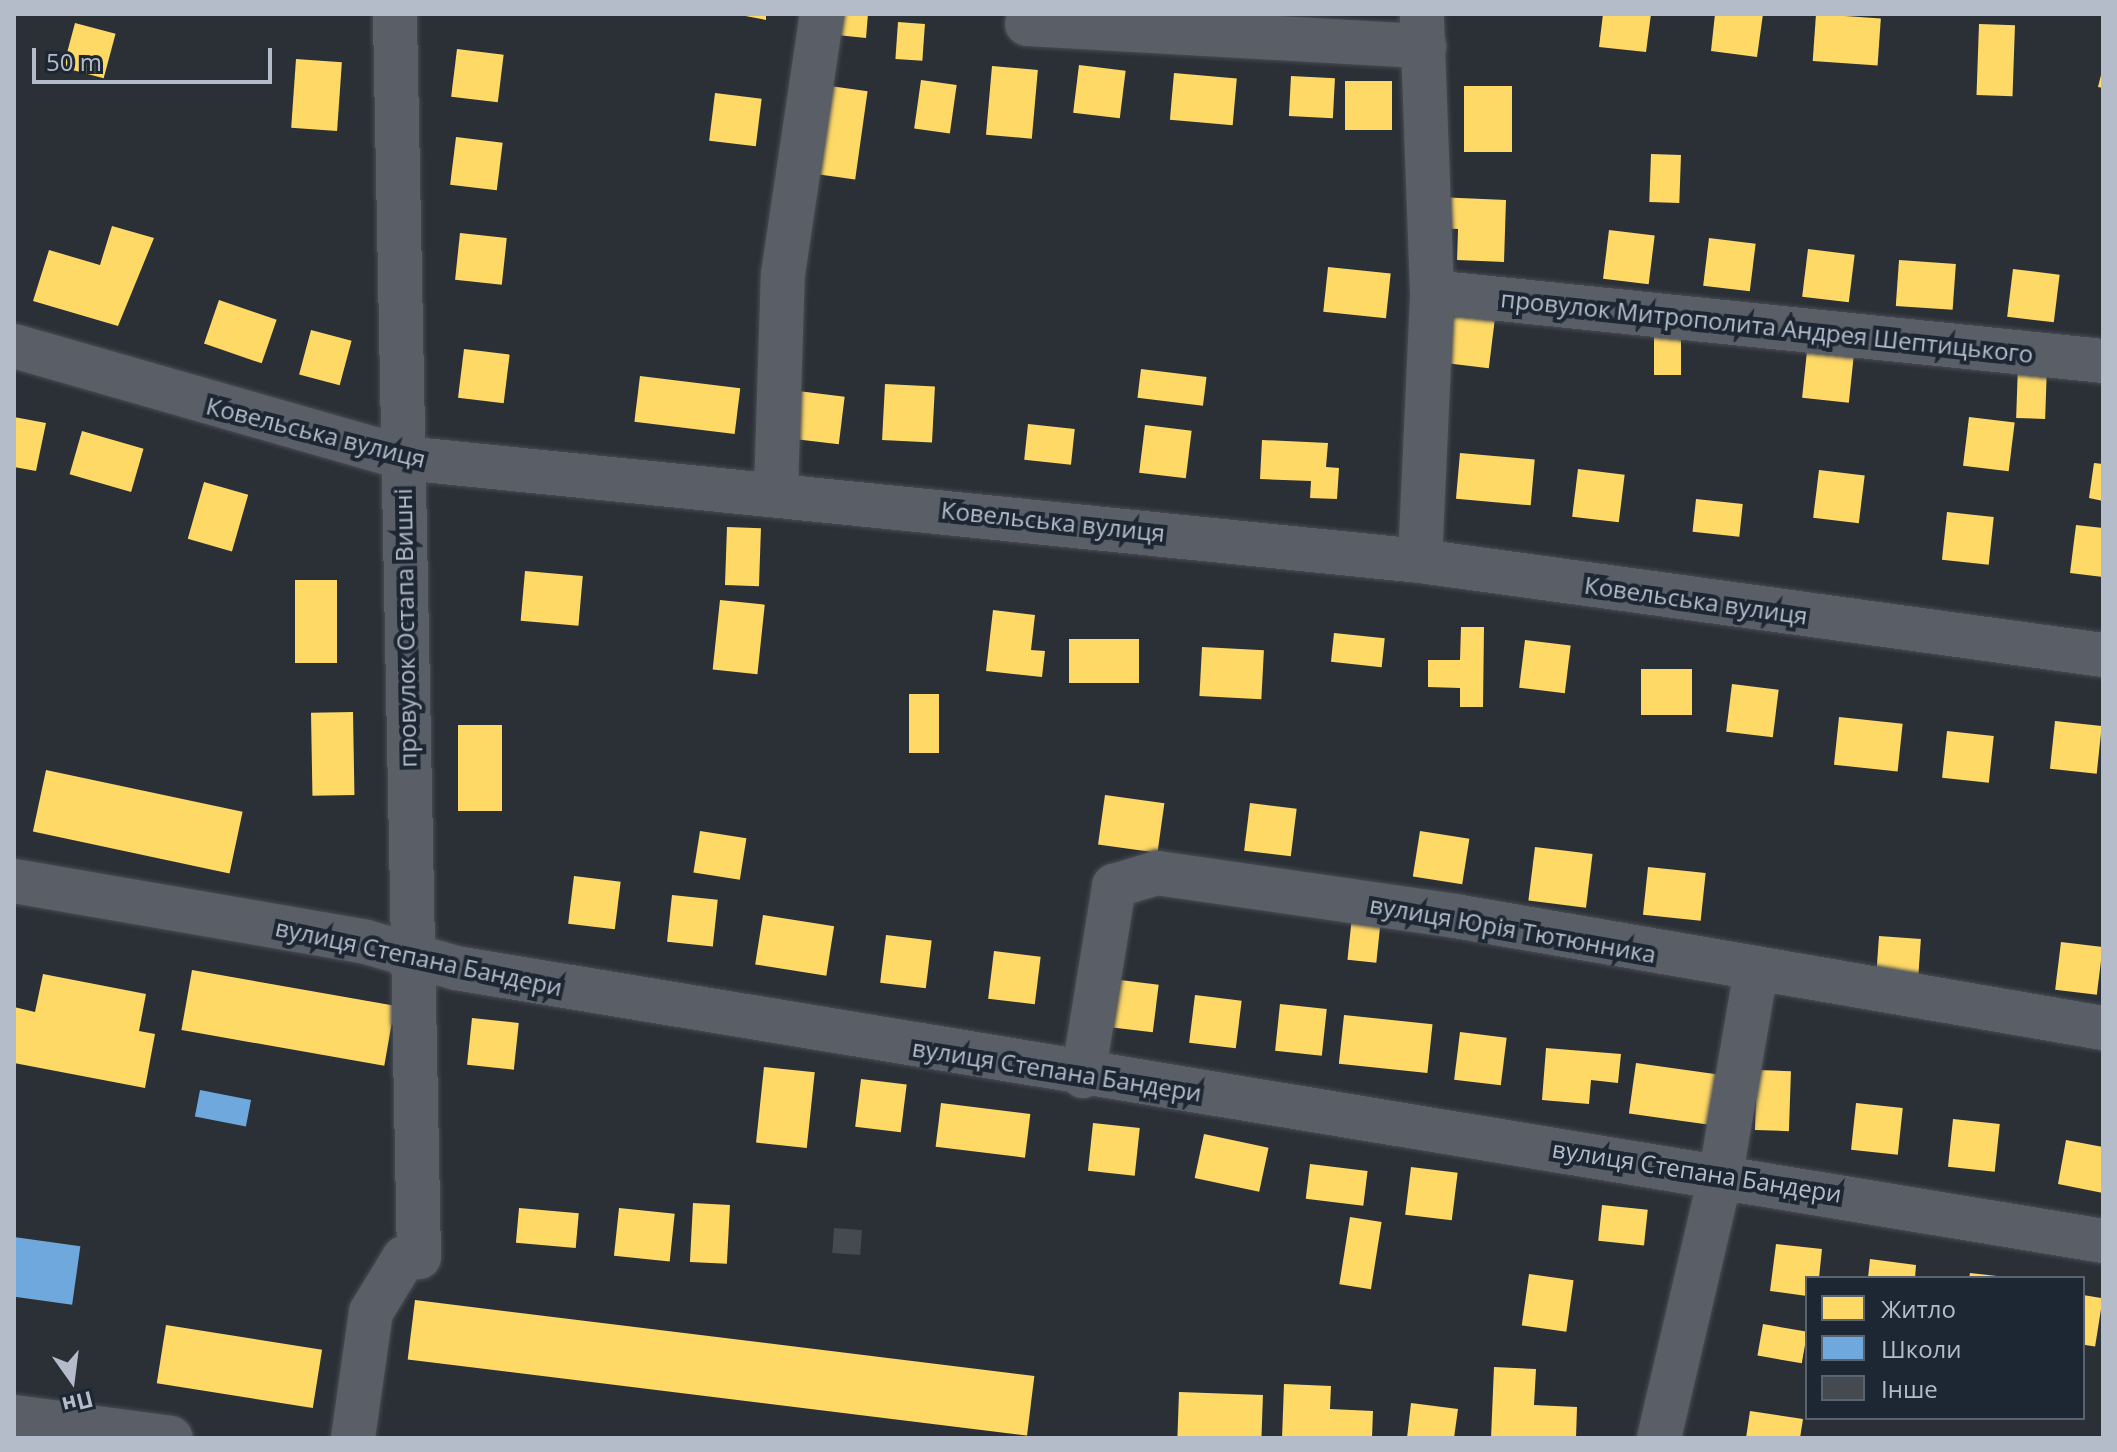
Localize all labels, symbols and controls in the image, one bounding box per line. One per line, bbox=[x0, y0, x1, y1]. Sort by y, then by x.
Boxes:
scale bar bbox=[36, 32, 276, 82]
text: 50 m bbox=[46, 45, 102, 78]
street label: провулок Митрополита Андрея Шептицького bbox=[1499, 284, 2035, 368]
street label: Ковельська вулиця bbox=[203, 391, 429, 473]
street label: провулок Остапа Вишні bbox=[388, 488, 422, 768]
street label: Ковельська вулиця bbox=[940, 495, 1166, 547]
street label: Ковельська вулиця bbox=[1583, 570, 1809, 630]
street label: вулиця Юрія Тютюнника bbox=[1367, 890, 1659, 968]
street label: вулиця Степана Бандери bbox=[273, 912, 565, 1002]
street label: вулиця Степана Бандери bbox=[910, 1033, 1204, 1107]
street label: вулиця Степана Бандери bbox=[1550, 1134, 1844, 1208]
legend bbox=[1805, 1276, 2085, 1420]
text: Житло bbox=[1881, 1292, 1956, 1325]
text: Школи bbox=[1881, 1332, 1962, 1365]
north arrow bbox=[32, 1340, 112, 1420]
text: Інше bbox=[1881, 1372, 1938, 1405]
text: Пн bbox=[59, 1385, 96, 1422]

